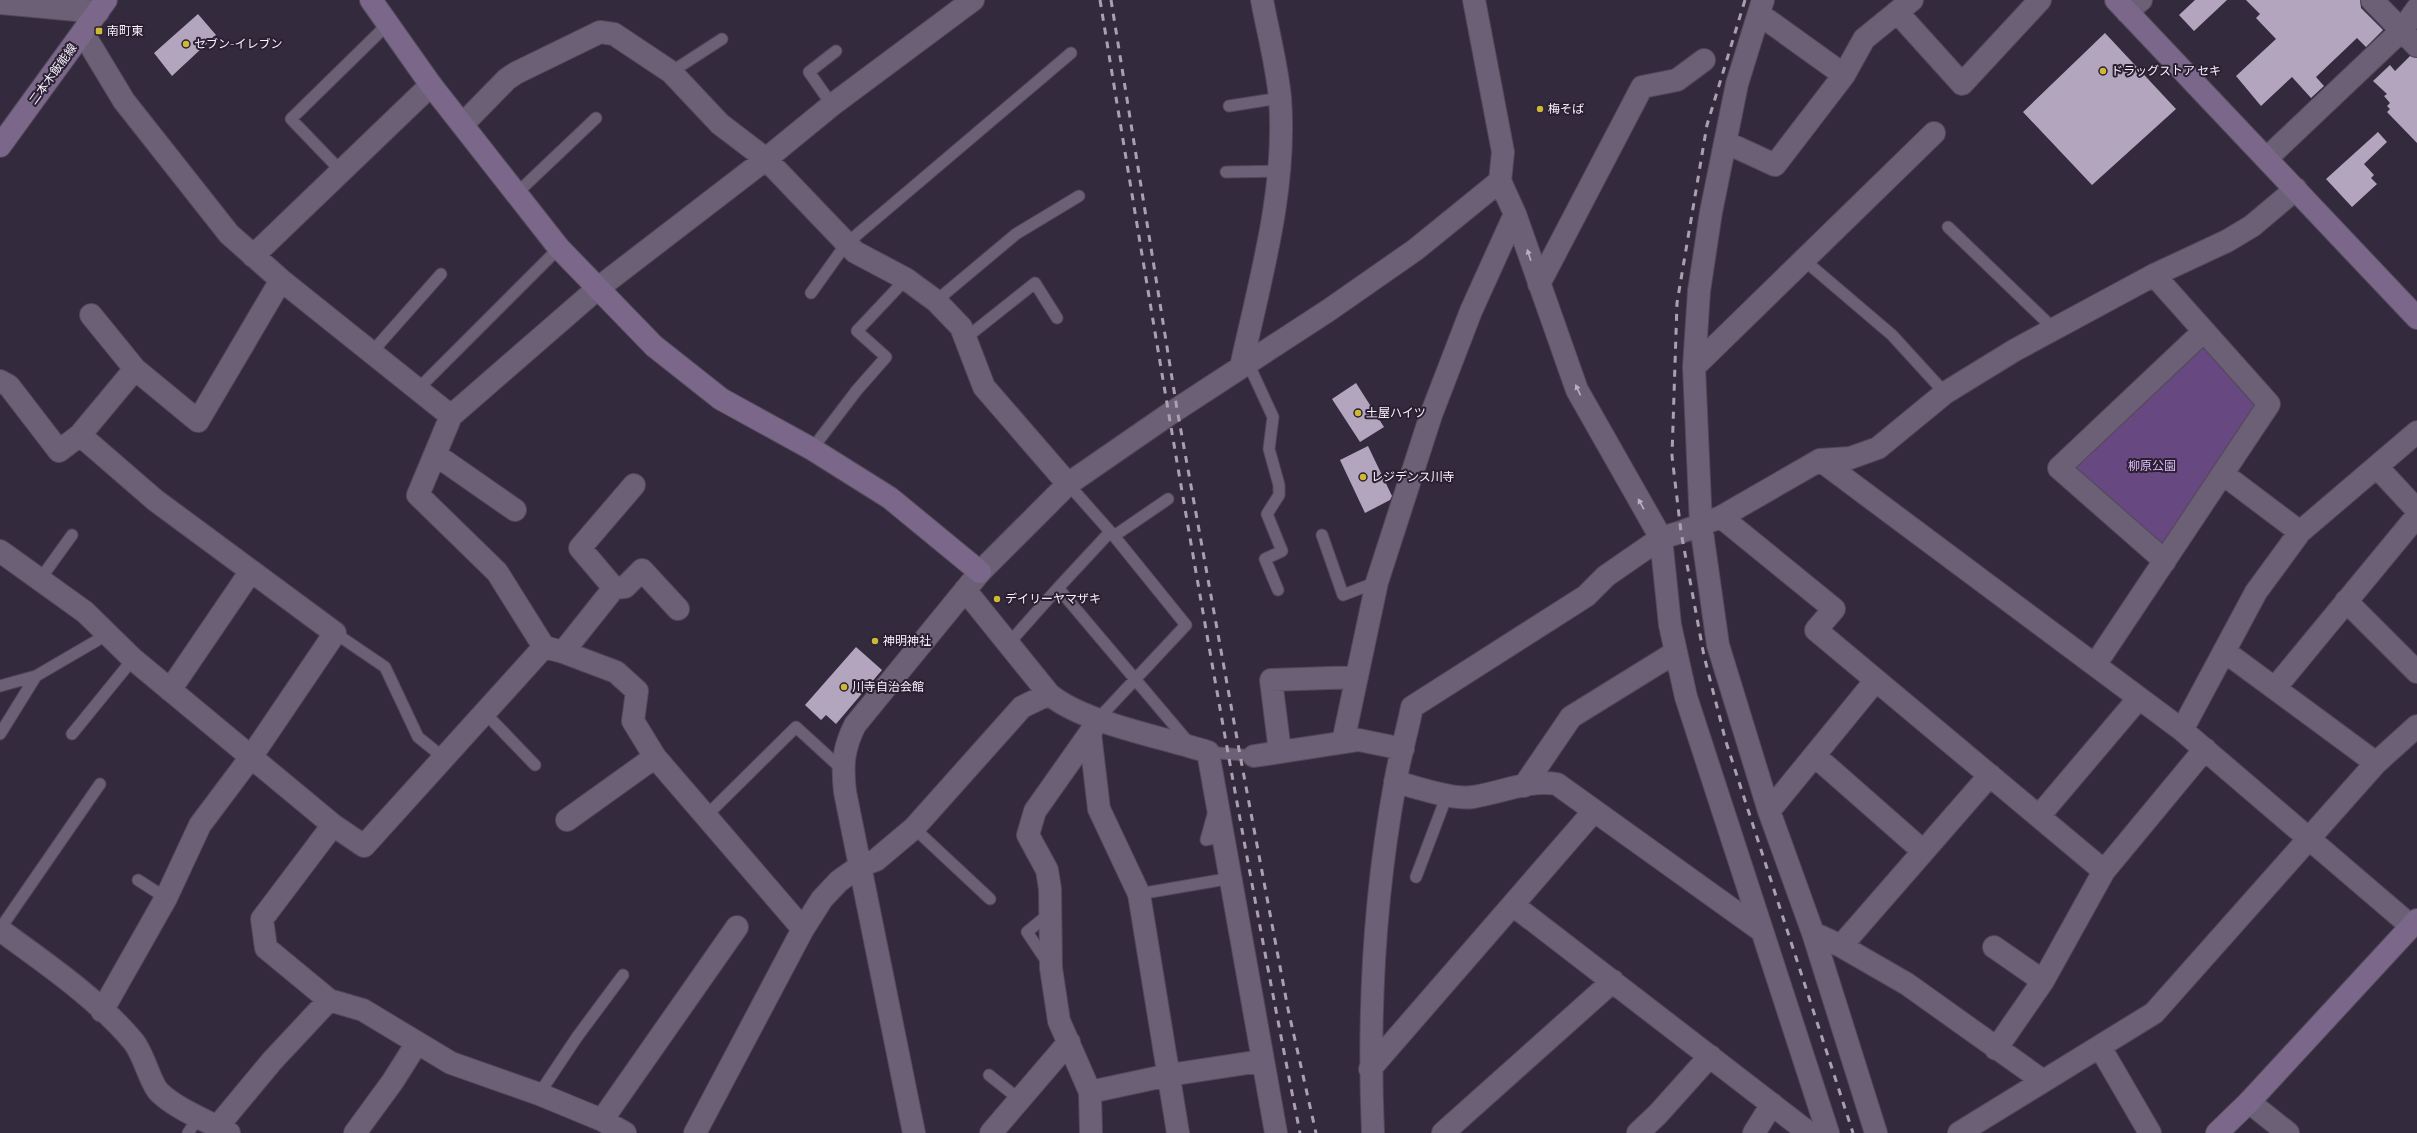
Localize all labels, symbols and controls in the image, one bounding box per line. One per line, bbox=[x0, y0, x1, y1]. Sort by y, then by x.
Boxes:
place label: 南町東 bbox=[107, 24, 143, 39]
marker: 南町東 bbox=[94, 26, 104, 36]
place label: セブン-イレブン bbox=[194, 37, 282, 52]
marker: セブン-イレブン bbox=[181, 39, 191, 49]
street label: 二本木飯能線 bbox=[26, 41, 81, 108]
place label: ドラッグストア セキ bbox=[2111, 64, 2221, 79]
marker: ドラッグストア セキ bbox=[2098, 66, 2108, 76]
place label: 梅そば bbox=[1548, 102, 1584, 117]
marker: 梅そば bbox=[1535, 104, 1545, 114]
one-way arrow bbox=[1526, 249, 1532, 261]
one-way arrow bbox=[1575, 385, 1581, 396]
place label: 土屋ハイツ bbox=[1366, 406, 1426, 421]
marker: 土屋ハイツ bbox=[1353, 408, 1363, 418]
park label: 柳原公園 bbox=[2128, 459, 2176, 474]
place label: レジデンス川寺 bbox=[1371, 470, 1455, 485]
marker: レジデンス川寺 bbox=[1358, 472, 1368, 482]
one-way arrow bbox=[1638, 498, 1645, 510]
place label: デイリーヤマザキ bbox=[1005, 592, 1101, 607]
marker: デイリーヤマザキ bbox=[992, 594, 1002, 604]
place label: 神明神社 bbox=[883, 634, 931, 649]
marker: 神明神社 bbox=[870, 636, 880, 646]
place label: 川寺自治会館 bbox=[852, 680, 924, 695]
marker: 川寺自治会館 bbox=[839, 682, 849, 692]

